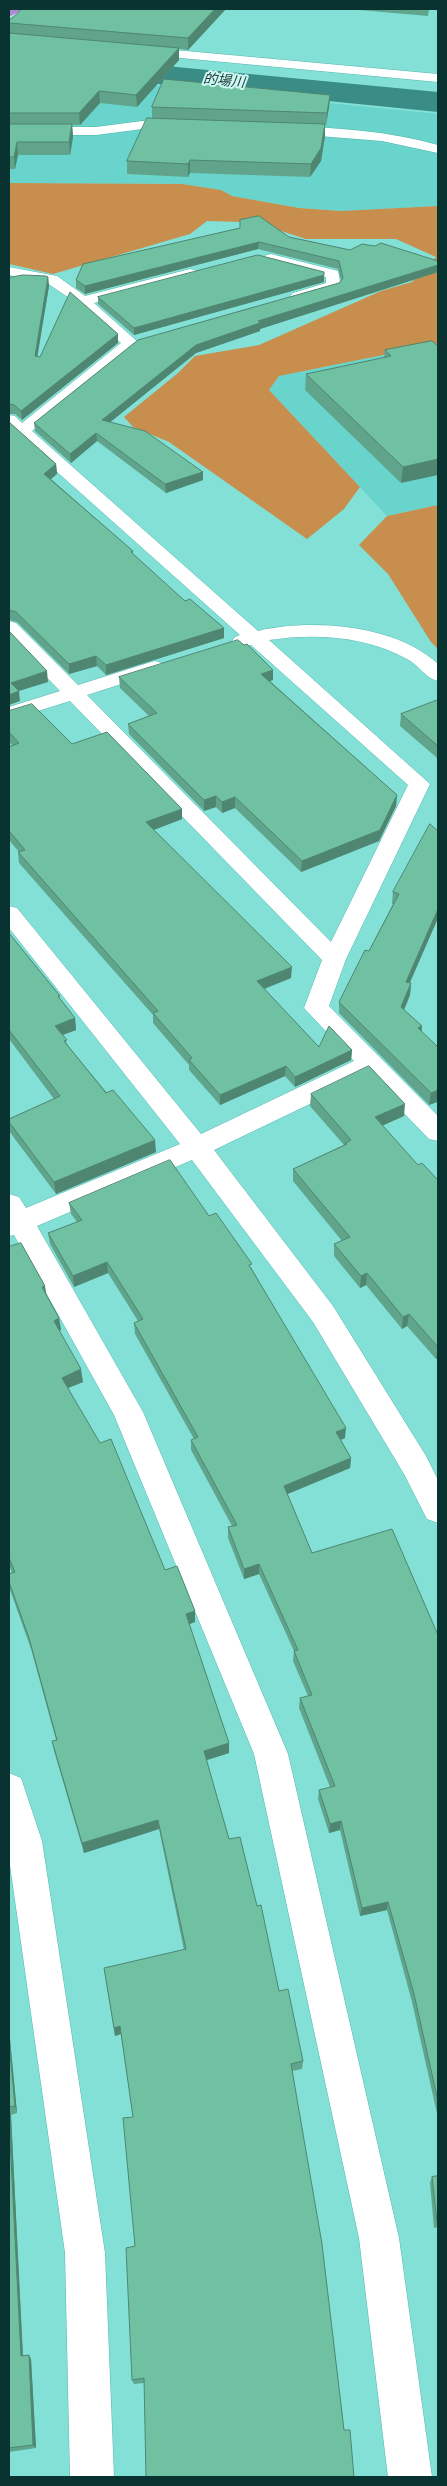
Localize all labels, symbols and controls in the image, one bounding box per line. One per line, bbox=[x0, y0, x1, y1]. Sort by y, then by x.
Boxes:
water label: 的場川 bbox=[202, 70, 246, 92]

